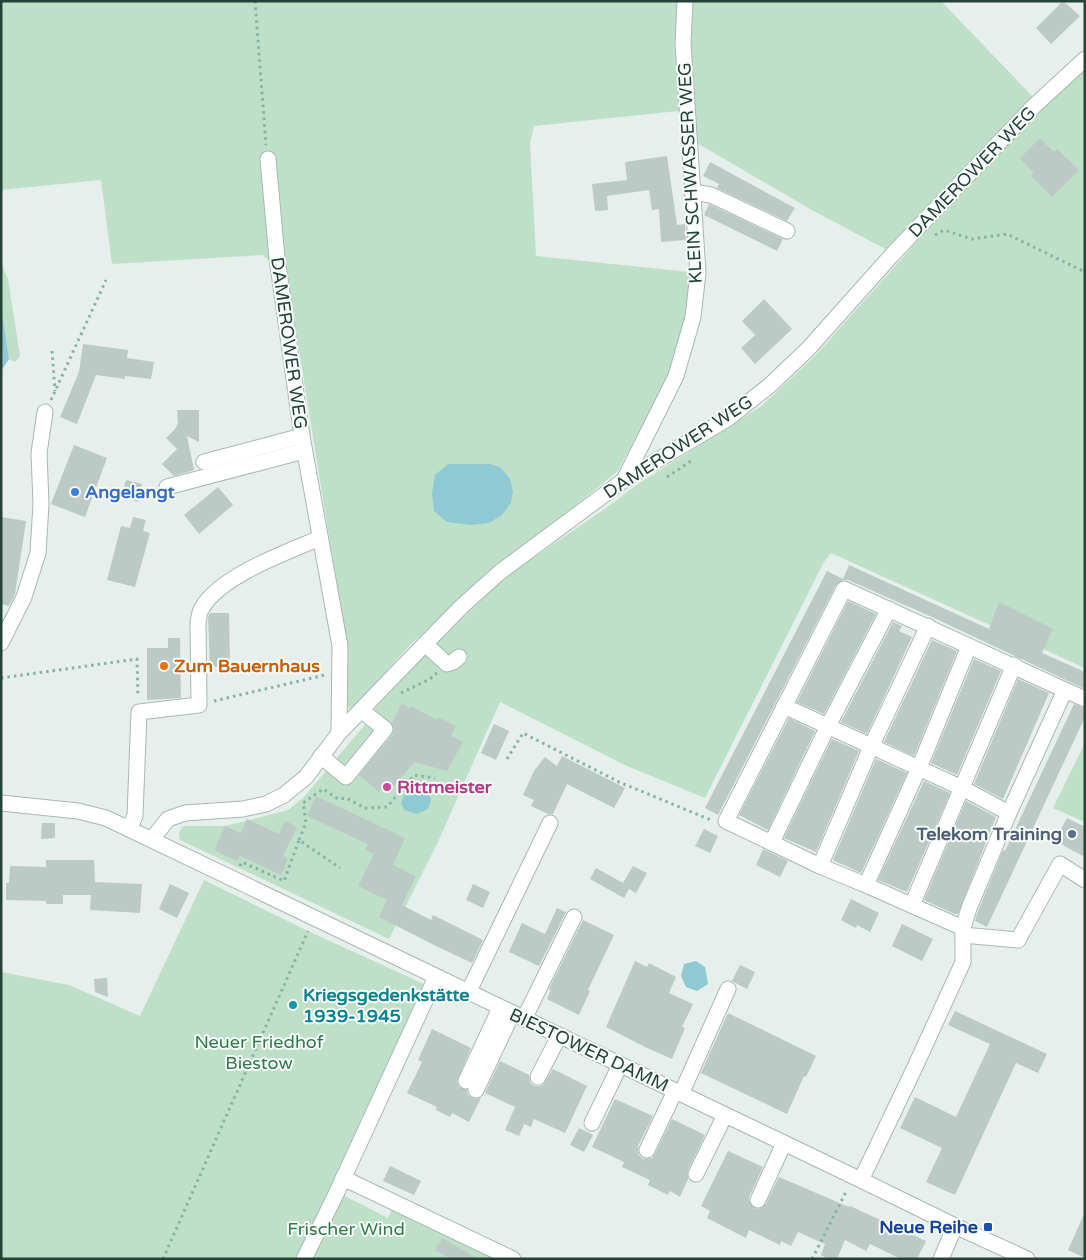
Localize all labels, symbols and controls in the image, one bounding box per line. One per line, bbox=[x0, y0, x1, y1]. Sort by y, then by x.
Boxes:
street label: KLEIN SCHWASSER WEG bbox=[673, 62, 707, 284]
street label: DAMEROWER WEG bbox=[904, 102, 1040, 242]
street label: DAMEROWER WEG bbox=[266, 256, 312, 430]
street label: DAMEROWER WEG bbox=[599, 391, 757, 503]
place label: Angelangt bbox=[85, 481, 175, 503]
marker: Angelangt bbox=[69, 486, 81, 498]
place label: Zum Bauernhaus bbox=[174, 655, 320, 677]
marker: Zum Bauernhaus bbox=[158, 660, 170, 672]
place label: Rittmeister bbox=[397, 776, 493, 798]
marker: Rittmeister bbox=[381, 781, 393, 793]
place label: Telekom Training bbox=[915, 823, 1062, 845]
marker: Telekom Training bbox=[1066, 828, 1078, 840]
place label: Kriegsgedenkstätte 1939-1945 bbox=[303, 984, 470, 1027]
marker: Kriegsgedenkstätte 1939-1945 bbox=[287, 999, 299, 1011]
street label: BIESTOWER DAMM bbox=[506, 1003, 672, 1097]
park label: Neuer Friedhof Biestow bbox=[194, 1031, 324, 1074]
place label: Neue Reihe bbox=[879, 1216, 978, 1238]
park label: Frischer Wind bbox=[287, 1218, 405, 1240]
marker: Neue Reihe bbox=[982, 1221, 994, 1233]

